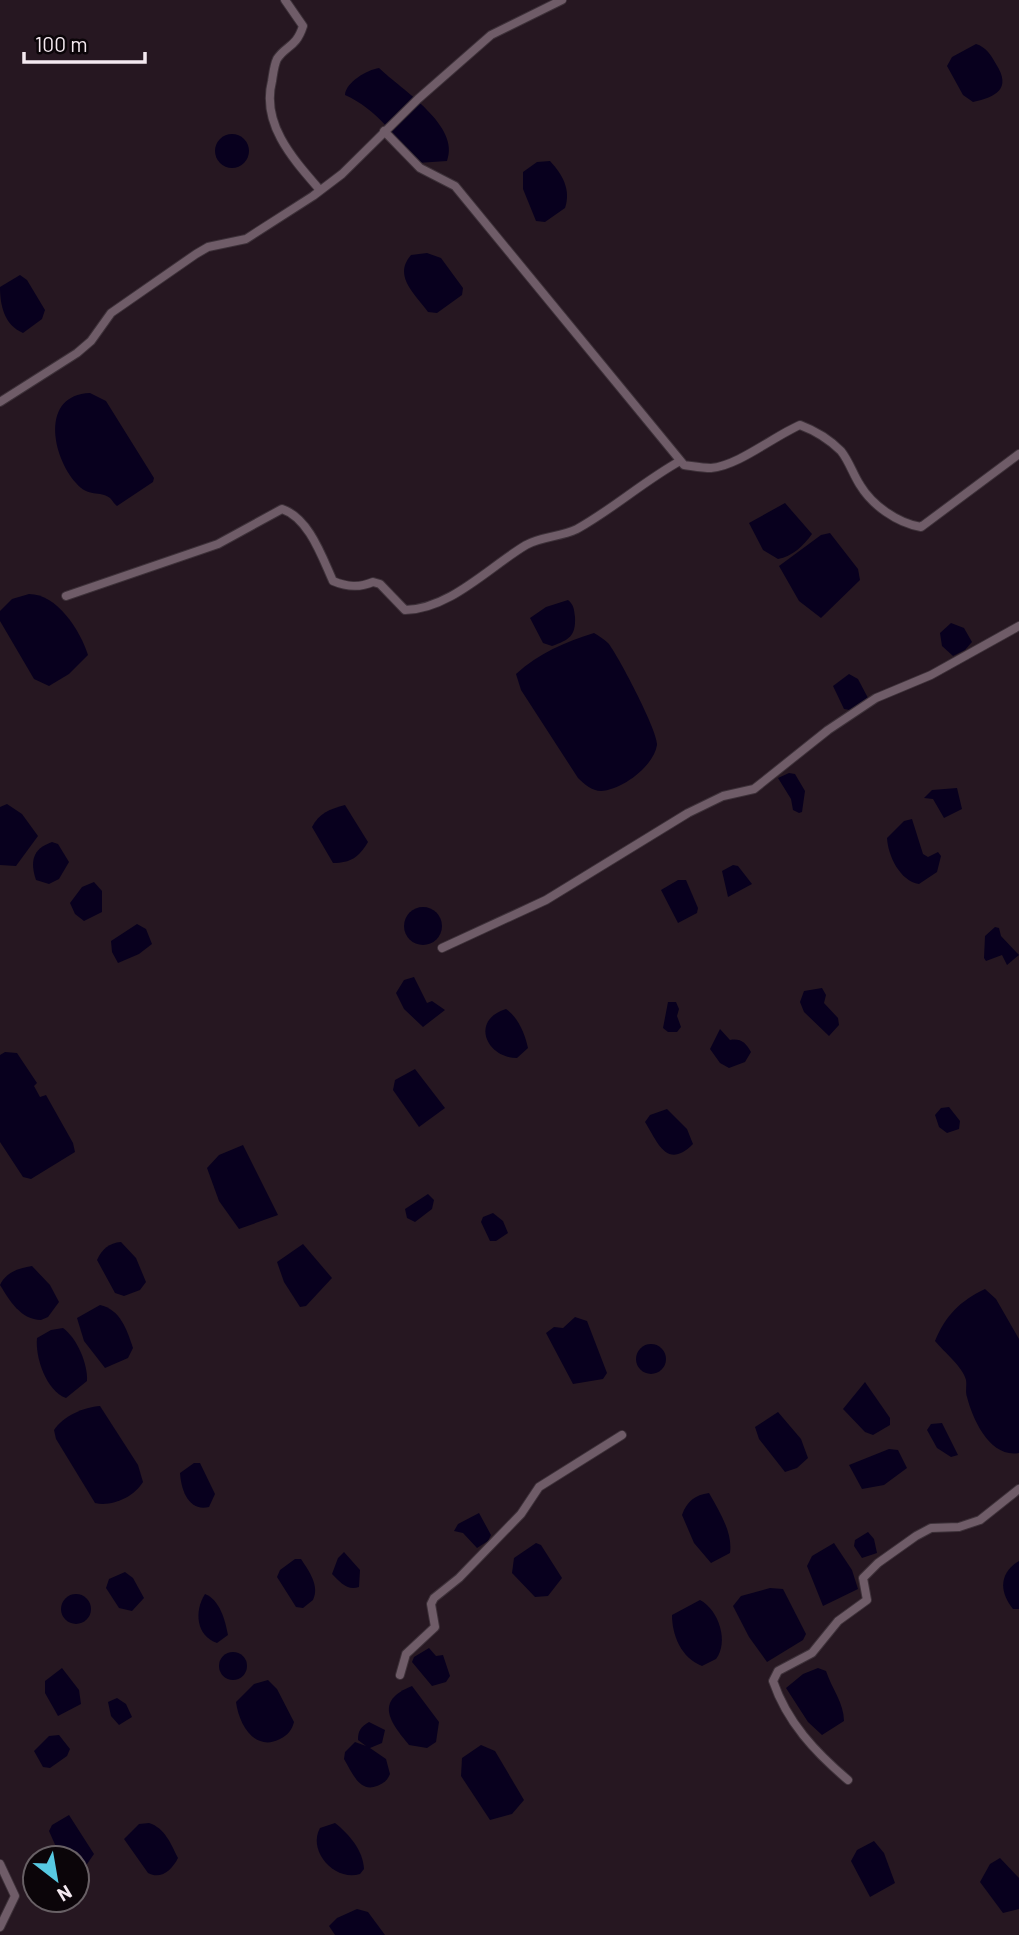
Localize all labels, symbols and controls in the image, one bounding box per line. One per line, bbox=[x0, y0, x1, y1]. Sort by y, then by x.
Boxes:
scale bar bbox=[24, 21, 145, 65]
text: 100 m bbox=[35, 31, 88, 56]
north arrow bbox=[21, 1844, 91, 1914]
text: N bbox=[54, 1881, 76, 1907]

